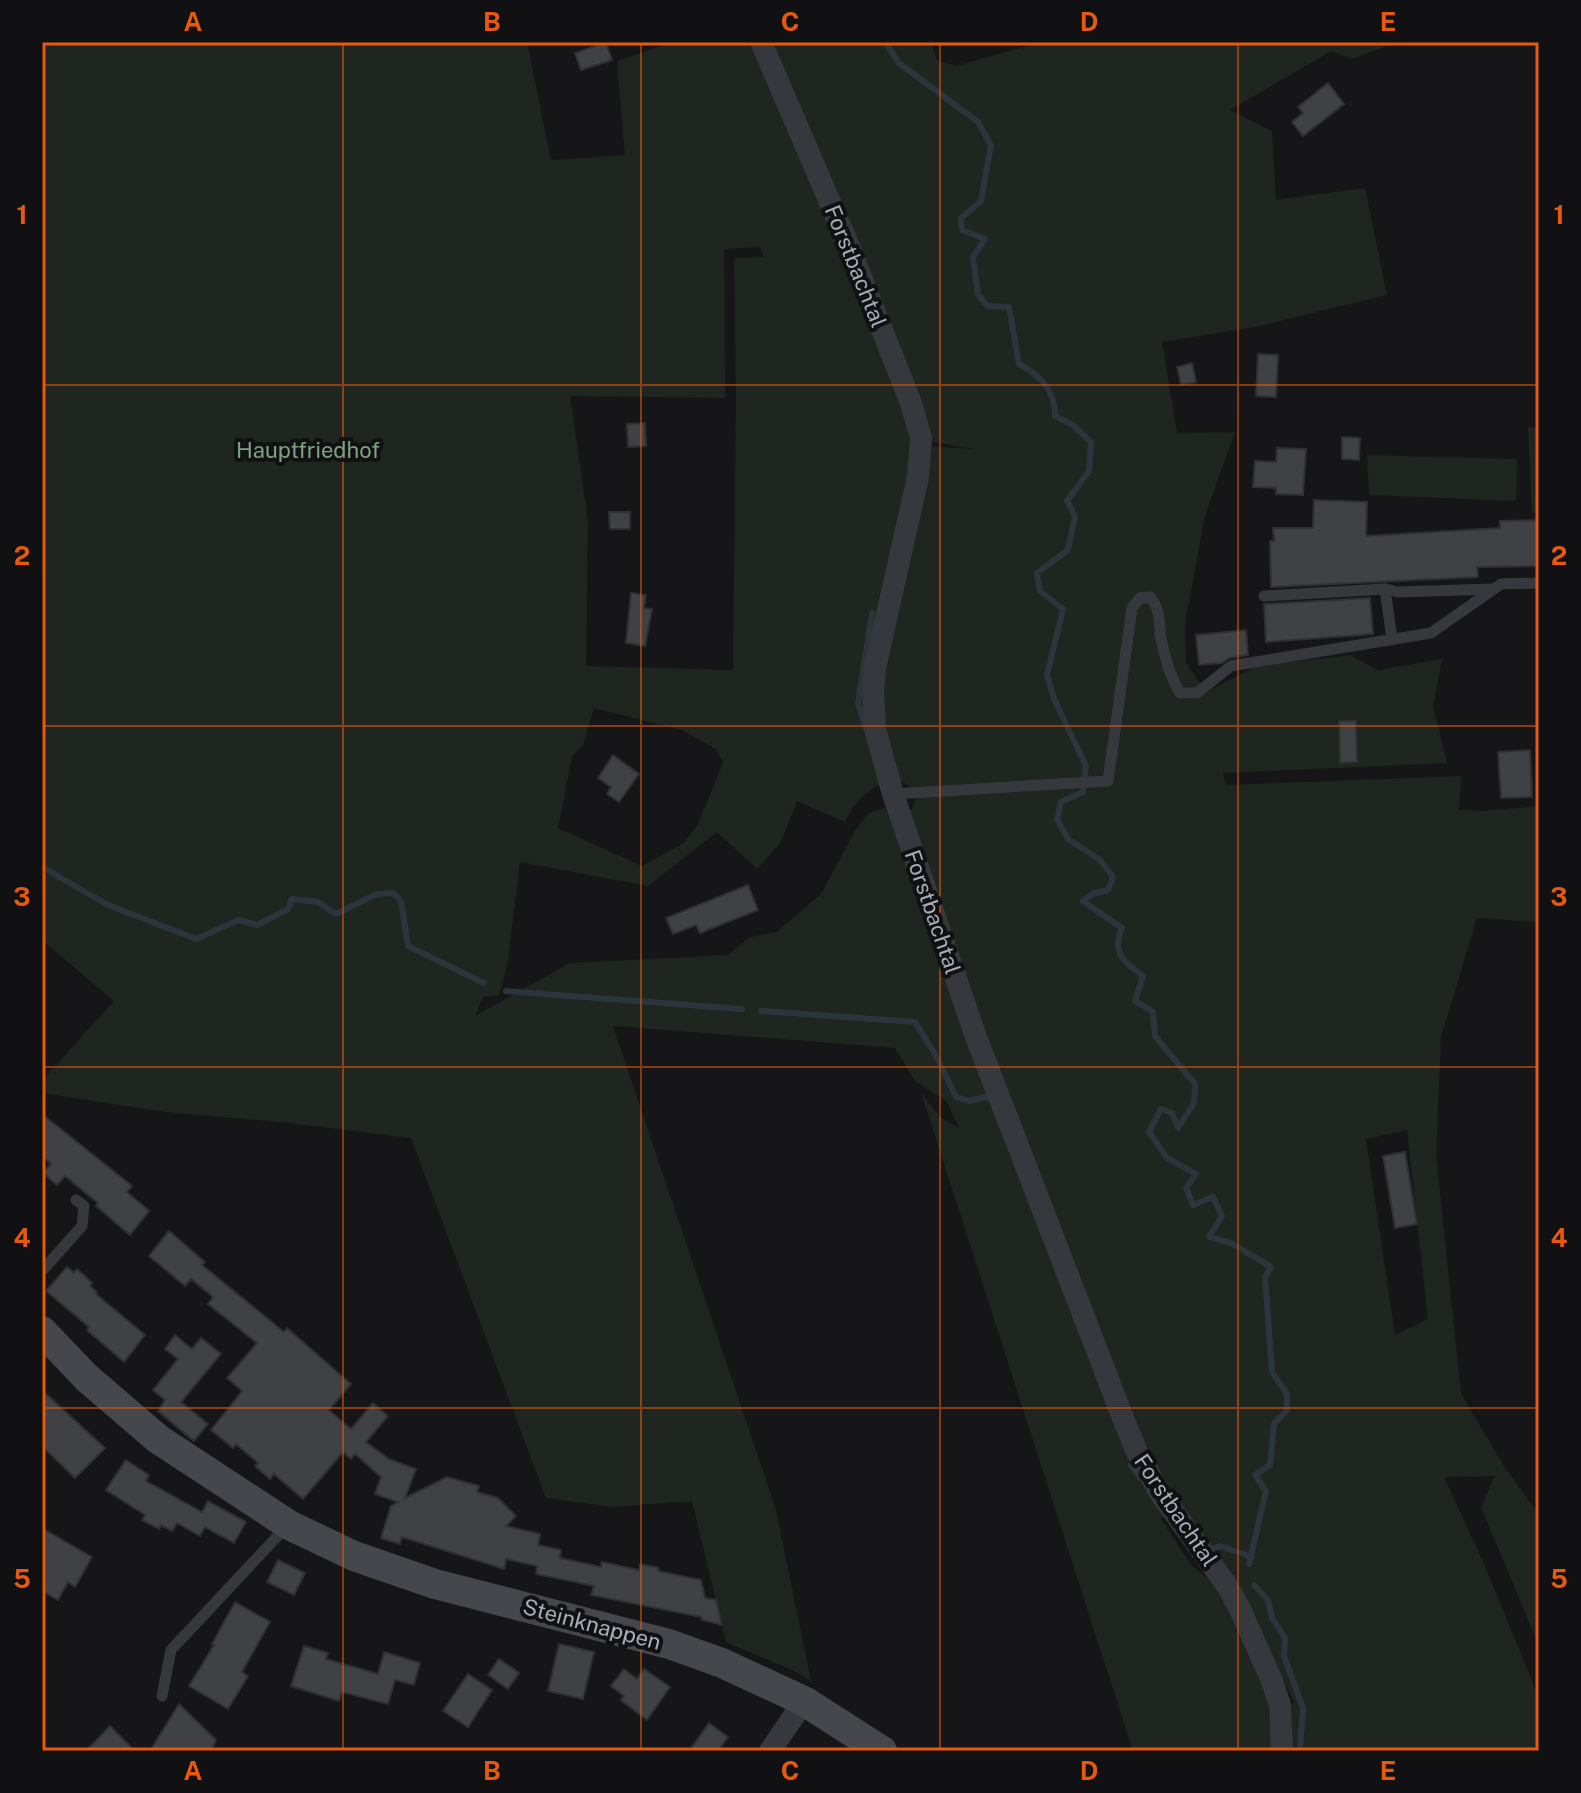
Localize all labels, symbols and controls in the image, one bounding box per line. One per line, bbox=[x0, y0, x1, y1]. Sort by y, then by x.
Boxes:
text: A bbox=[184, 6, 203, 37]
text: B bbox=[483, 6, 501, 37]
text: C bbox=[781, 6, 799, 37]
text: D bbox=[1080, 6, 1098, 37]
text: E bbox=[1380, 6, 1396, 37]
text: 1 bbox=[16, 199, 28, 230]
text: 1 bbox=[1553, 199, 1565, 230]
street label: Forstbachtal bbox=[820, 201, 892, 331]
park label: Hauptfriedhof bbox=[236, 437, 380, 463]
text: 2 bbox=[14, 540, 30, 571]
text: 2 bbox=[1551, 540, 1567, 571]
street label: Forstbachtal bbox=[900, 846, 966, 978]
text: 3 bbox=[13, 881, 31, 912]
text: 3 bbox=[1550, 881, 1568, 912]
text: 4 bbox=[13, 1222, 31, 1253]
text: 4 bbox=[1550, 1222, 1568, 1253]
street label: Forstbachtal bbox=[1129, 1449, 1223, 1571]
text: 5 bbox=[13, 1563, 31, 1594]
text: 5 bbox=[1550, 1563, 1568, 1594]
street label: Steinknappen bbox=[520, 1593, 664, 1655]
text: A bbox=[184, 1755, 203, 1786]
text: B bbox=[483, 1755, 501, 1786]
text: C bbox=[781, 1755, 799, 1786]
text: D bbox=[1080, 1755, 1098, 1786]
text: E bbox=[1380, 1755, 1396, 1786]

